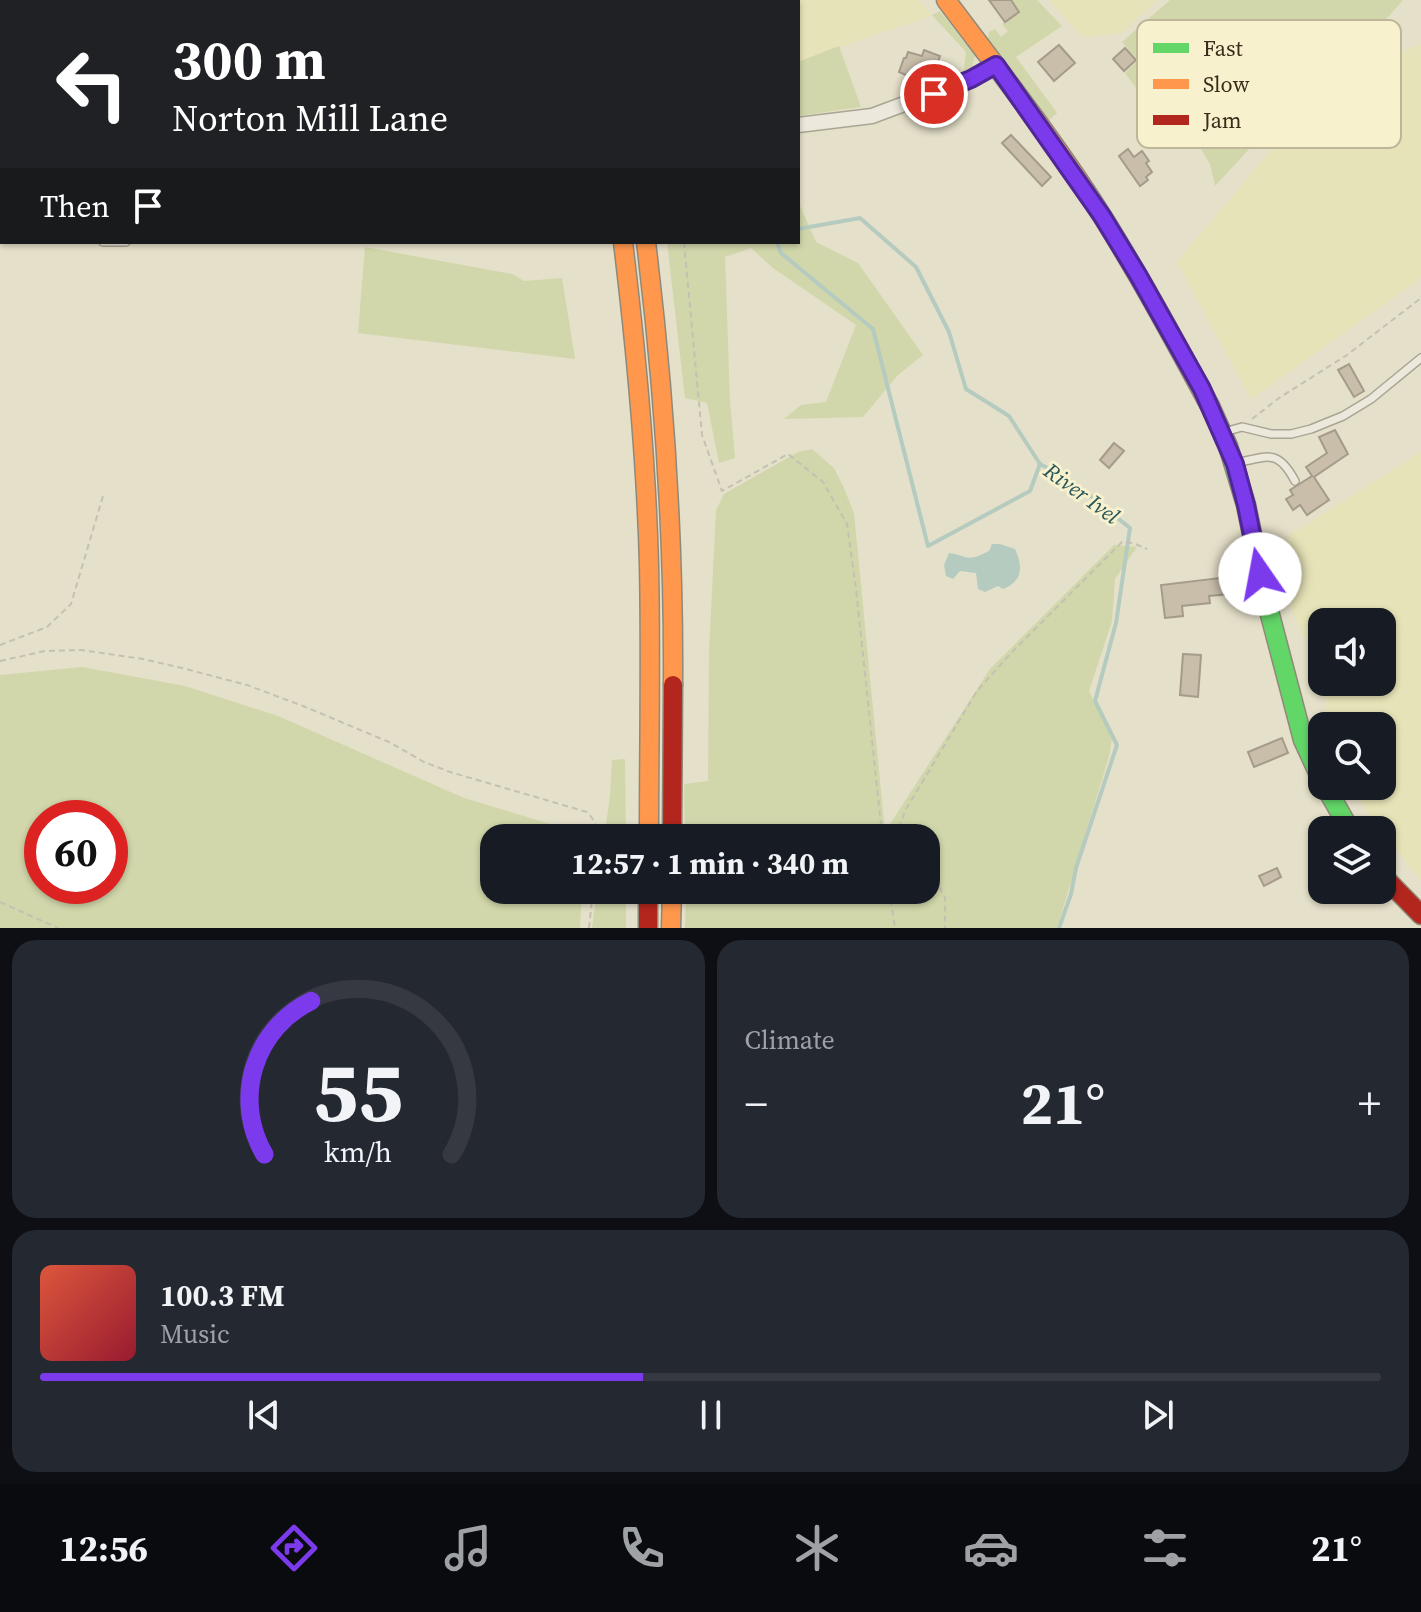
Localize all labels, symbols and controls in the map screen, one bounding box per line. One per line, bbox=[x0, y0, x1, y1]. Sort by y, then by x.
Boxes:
legend bbox=[1137, 20, 1401, 148]
text: 300 m bbox=[172, 21, 326, 98]
icon: left bbox=[40, 32, 144, 136]
text: Fast bbox=[1203, 33, 1244, 63]
pin bbox=[900, 60, 968, 128]
text: Slow bbox=[1203, 69, 1250, 99]
icon: arrive bbox=[912, 72, 956, 116]
text: Norton Mill Lane bbox=[172, 94, 448, 143]
text: Jam bbox=[1202, 105, 1242, 135]
icon: arrive bbox=[126, 184, 170, 228]
text: Then bbox=[40, 186, 110, 227]
water label: River Ivel bbox=[1037, 455, 1127, 531]
position arrow bbox=[1218, 532, 1302, 616]
map controls bbox=[1308, 608, 1396, 904]
button: sound bbox=[1308, 608, 1396, 696]
button: search bbox=[1308, 712, 1396, 800]
speed limit sign: 60 bbox=[24, 800, 128, 904]
button: layers bbox=[1308, 816, 1396, 904]
text: 12:57 · 1 min · 340 m bbox=[571, 843, 849, 884]
text: Climate bbox=[745, 1022, 835, 1058]
text: 55 bbox=[313, 1035, 403, 1149]
text: 21° bbox=[1020, 1062, 1105, 1144]
text: − bbox=[745, 1073, 768, 1134]
text: + bbox=[1358, 1073, 1381, 1134]
text: km/h bbox=[324, 1132, 392, 1172]
text: 100.3 FM bbox=[160, 1275, 285, 1316]
text: Music bbox=[160, 1316, 230, 1352]
icon: previous bbox=[242, 1393, 286, 1437]
icon: pause bbox=[689, 1393, 733, 1437]
icon: next bbox=[1136, 1393, 1180, 1437]
icon: directions bbox=[266, 1520, 322, 1576]
icon: music bbox=[440, 1520, 496, 1576]
icon: phone bbox=[614, 1520, 670, 1576]
icon: climate bbox=[789, 1520, 845, 1576]
icon: car bbox=[963, 1520, 1019, 1576]
icon: filters bbox=[1137, 1520, 1193, 1576]
text: 12:56 bbox=[59, 1524, 148, 1573]
text: 21° bbox=[1311, 1524, 1362, 1573]

